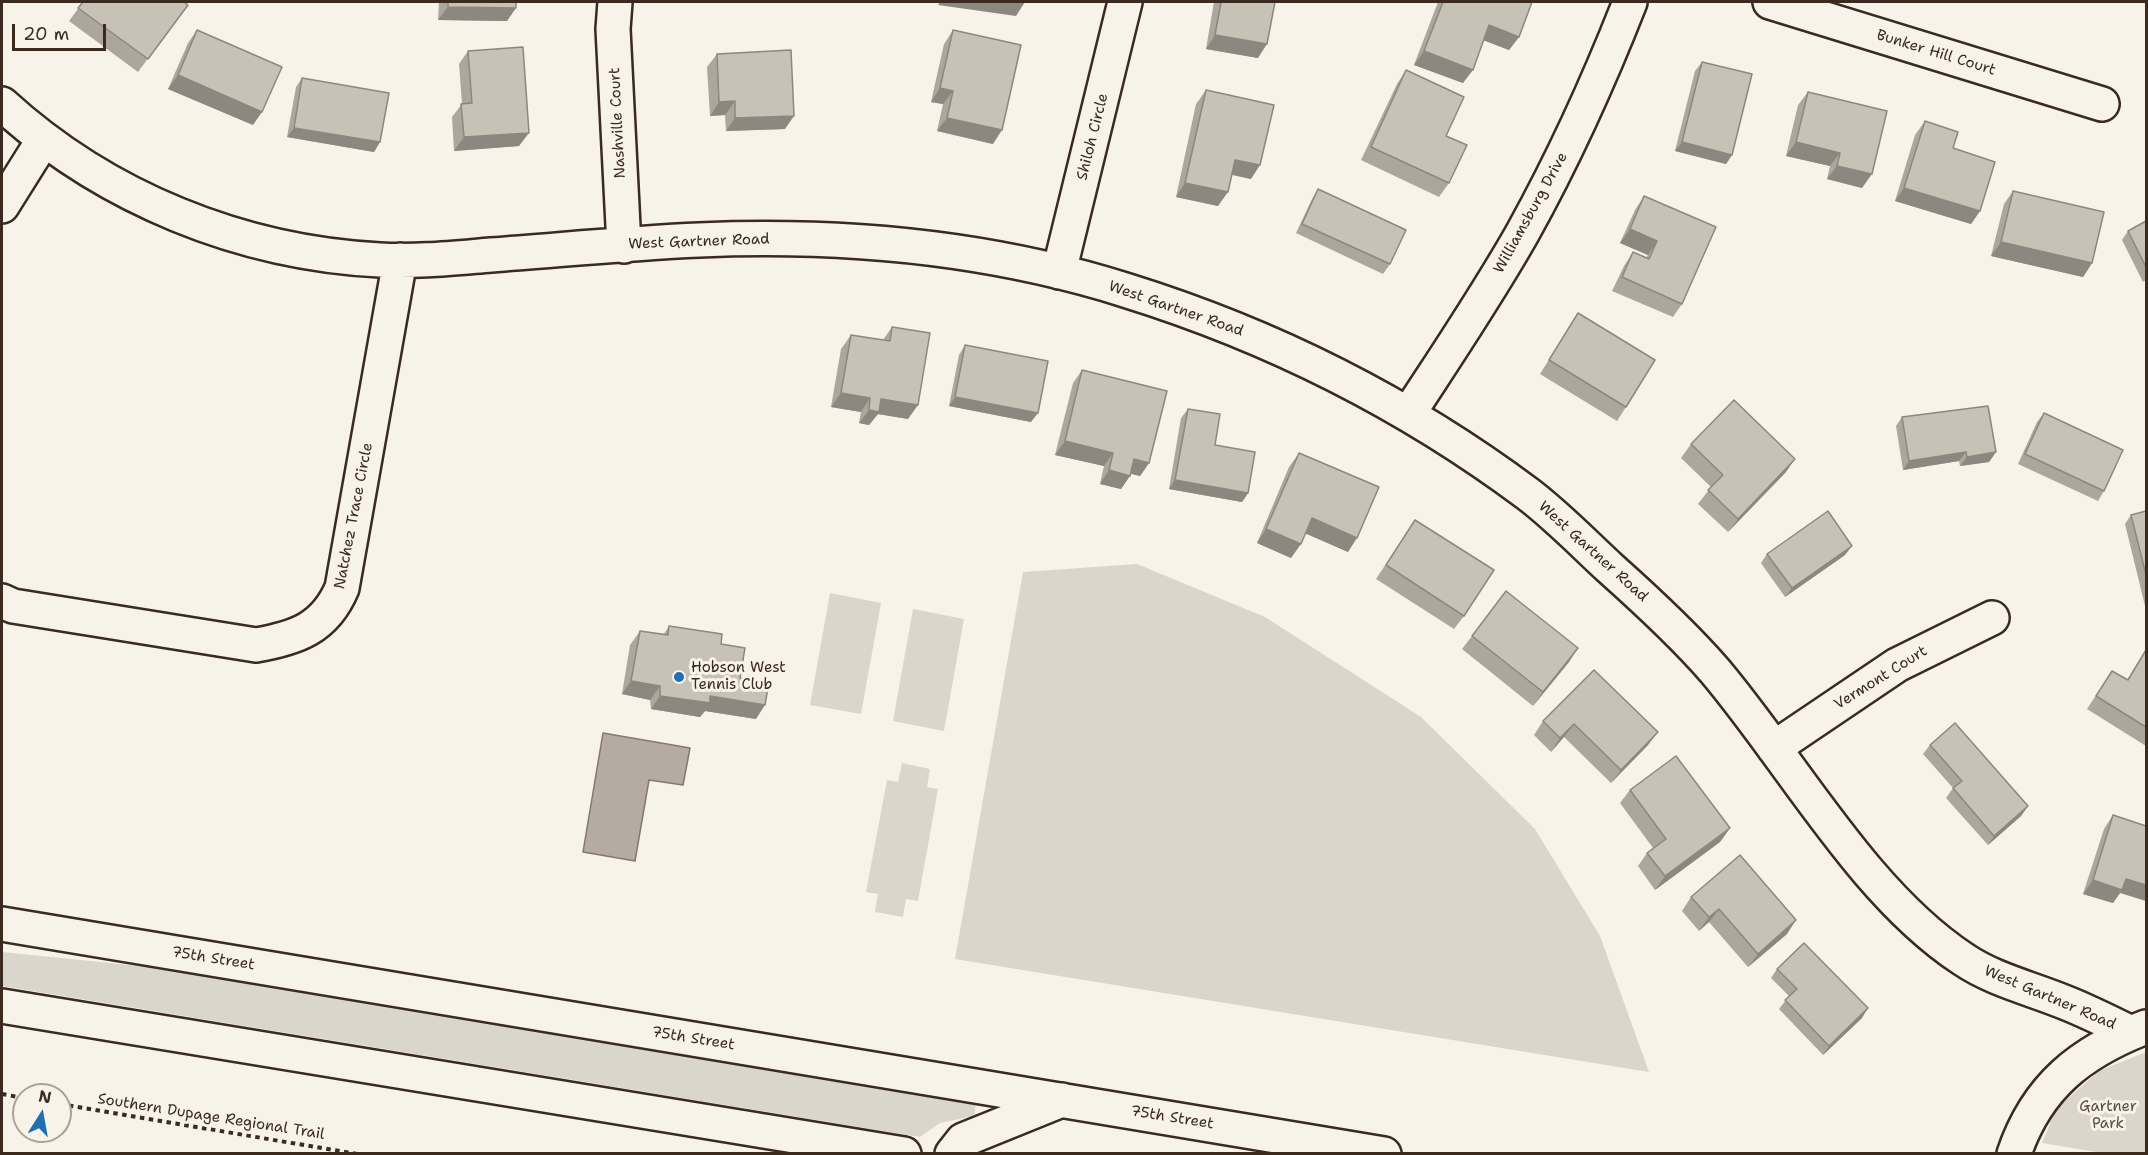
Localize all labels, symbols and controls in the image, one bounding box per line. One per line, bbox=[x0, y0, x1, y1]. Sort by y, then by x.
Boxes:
scale bar bbox=[15, 12, 110, 50]
text: 20 m bbox=[23, 22, 69, 46]
street label: Bunker Hill Court bbox=[1874, 26, 1998, 80]
street label: Nashville Court bbox=[606, 67, 630, 179]
street label: Shiloh Circle bbox=[1074, 92, 1112, 182]
street label: Williamsburg Drive bbox=[1490, 149, 1572, 277]
street label: West Gartner Road bbox=[628, 231, 770, 253]
street label: West Gartner Road bbox=[1106, 277, 1246, 341]
street label: Natchez Trace Circle bbox=[331, 441, 377, 591]
street label: West Gartner Road bbox=[1534, 498, 1652, 606]
street label: Vermont Court bbox=[1831, 642, 1931, 714]
place label: Hobson West Tennis Club bbox=[691, 659, 786, 694]
marker: Hobson West Tennis Club bbox=[672, 670, 686, 684]
street label: 75th Street bbox=[170, 944, 256, 974]
street label: West Gartner Road bbox=[1981, 962, 2119, 1034]
street label: 75th Street bbox=[650, 1024, 736, 1054]
north arrow bbox=[12, 1083, 72, 1143]
text: N bbox=[37, 1085, 53, 1108]
street label: Southern Dupage Regional Trail bbox=[96, 1090, 326, 1144]
park label: Gartner Park bbox=[2079, 1098, 2137, 1133]
street label: 75th Street bbox=[1129, 1103, 1215, 1133]

